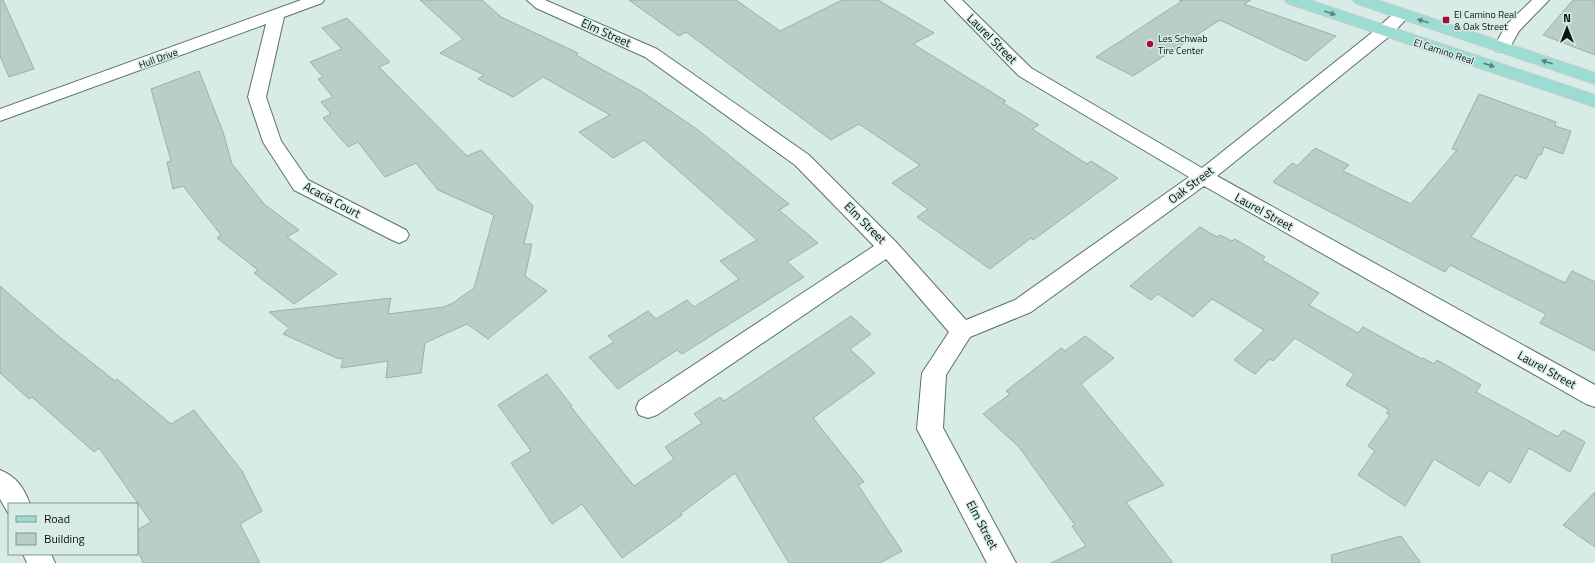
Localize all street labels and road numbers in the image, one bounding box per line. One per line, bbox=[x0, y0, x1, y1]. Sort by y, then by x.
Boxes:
street label: Laurel Street bbox=[963, 9, 1022, 69]
street label: Elm Street bbox=[578, 13, 635, 52]
street label: El Camino Real bbox=[1412, 35, 1476, 68]
street label: Hull Drive bbox=[136, 44, 180, 72]
street label: Oak Street bbox=[1164, 161, 1218, 208]
street label: Acacia Court bbox=[300, 177, 365, 223]
street label: Laurel Street bbox=[1231, 188, 1298, 236]
street label: Elm Street bbox=[840, 197, 891, 249]
street label: Laurel Street bbox=[1514, 346, 1581, 394]
street label: Elm Street bbox=[962, 497, 1004, 553]

